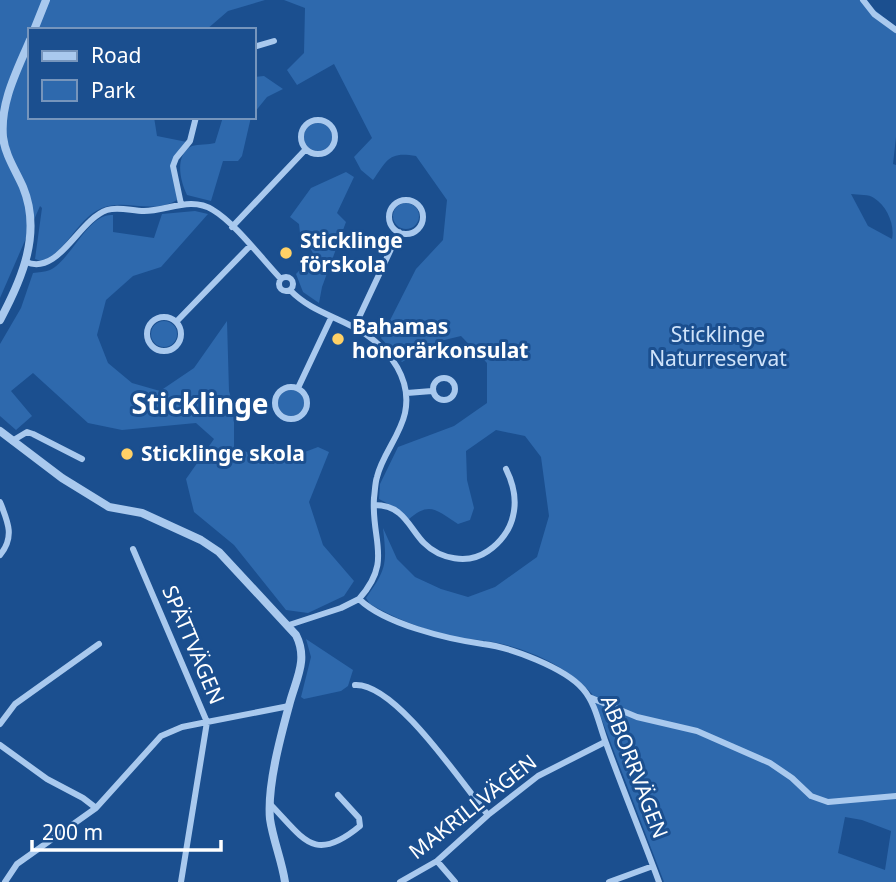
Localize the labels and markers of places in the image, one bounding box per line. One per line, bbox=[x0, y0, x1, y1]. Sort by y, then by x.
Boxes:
place label: Sticklinge förskola bbox=[300, 226, 403, 278]
marker: Sticklinge förskola bbox=[278, 245, 294, 261]
place label: Bahamas honorärkonsulat bbox=[352, 312, 528, 364]
marker: Bahamas honorärkonsulat bbox=[330, 331, 346, 347]
place label: Sticklinge skola bbox=[141, 439, 305, 467]
marker: Sticklinge skola bbox=[119, 446, 135, 462]

